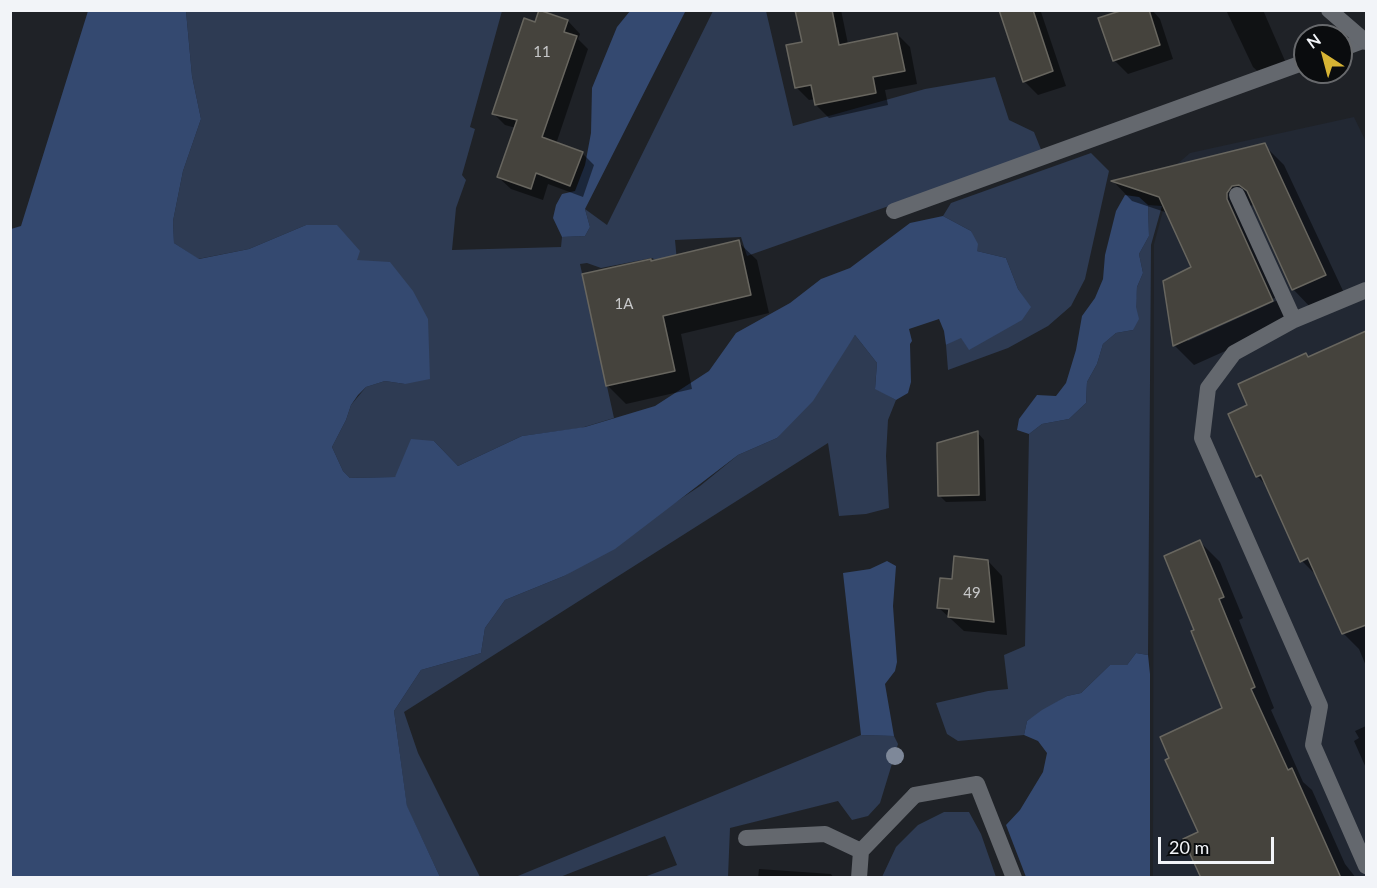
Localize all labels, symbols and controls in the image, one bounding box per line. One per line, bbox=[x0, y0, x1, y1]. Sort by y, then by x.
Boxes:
north arrow bbox=[1293, 24, 1353, 84]
text: N bbox=[1303, 29, 1324, 52]
house number: 11 bbox=[533, 43, 551, 61]
house number: 1A bbox=[615, 295, 633, 313]
house number: 49 bbox=[963, 584, 981, 602]
scale bar bbox=[1161, 825, 1276, 863]
text: 20 m bbox=[1169, 836, 1209, 858]

